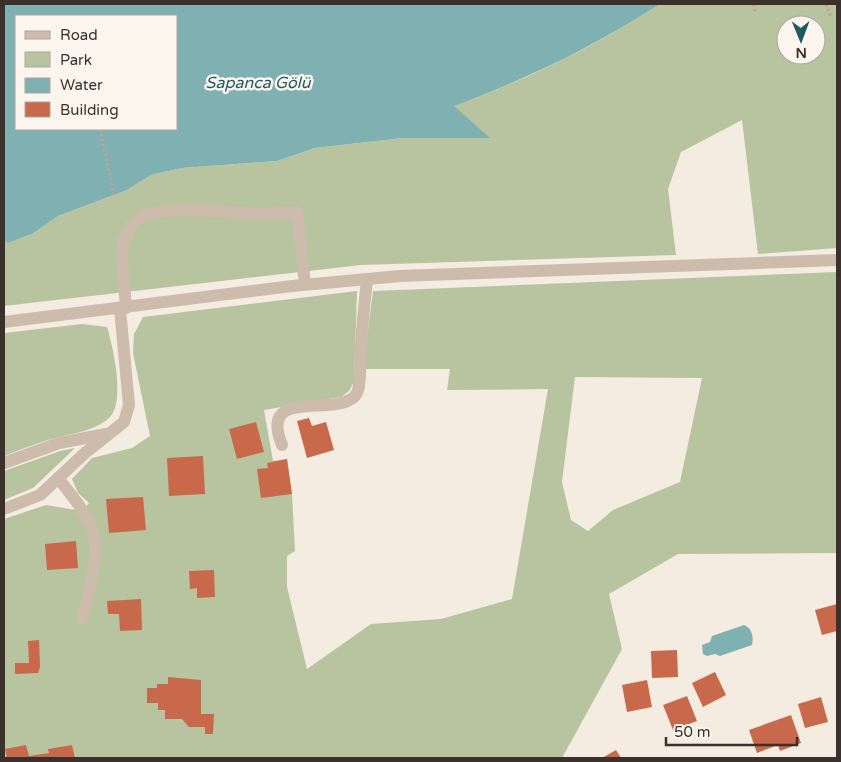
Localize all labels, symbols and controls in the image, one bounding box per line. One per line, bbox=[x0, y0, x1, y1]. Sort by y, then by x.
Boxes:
legend bbox=[15, 15, 178, 130]
north arrow bbox=[776, 15, 826, 65]
text: Road bbox=[60, 26, 98, 44]
text: N bbox=[795, 44, 807, 61]
text: Park bbox=[60, 51, 92, 69]
water label: Sapanca Gölü bbox=[206, 73, 312, 93]
text: Water bbox=[60, 76, 103, 94]
text: Building bbox=[60, 101, 119, 119]
scale bar bbox=[666, 714, 797, 746]
text: 50 m bbox=[674, 723, 711, 741]

